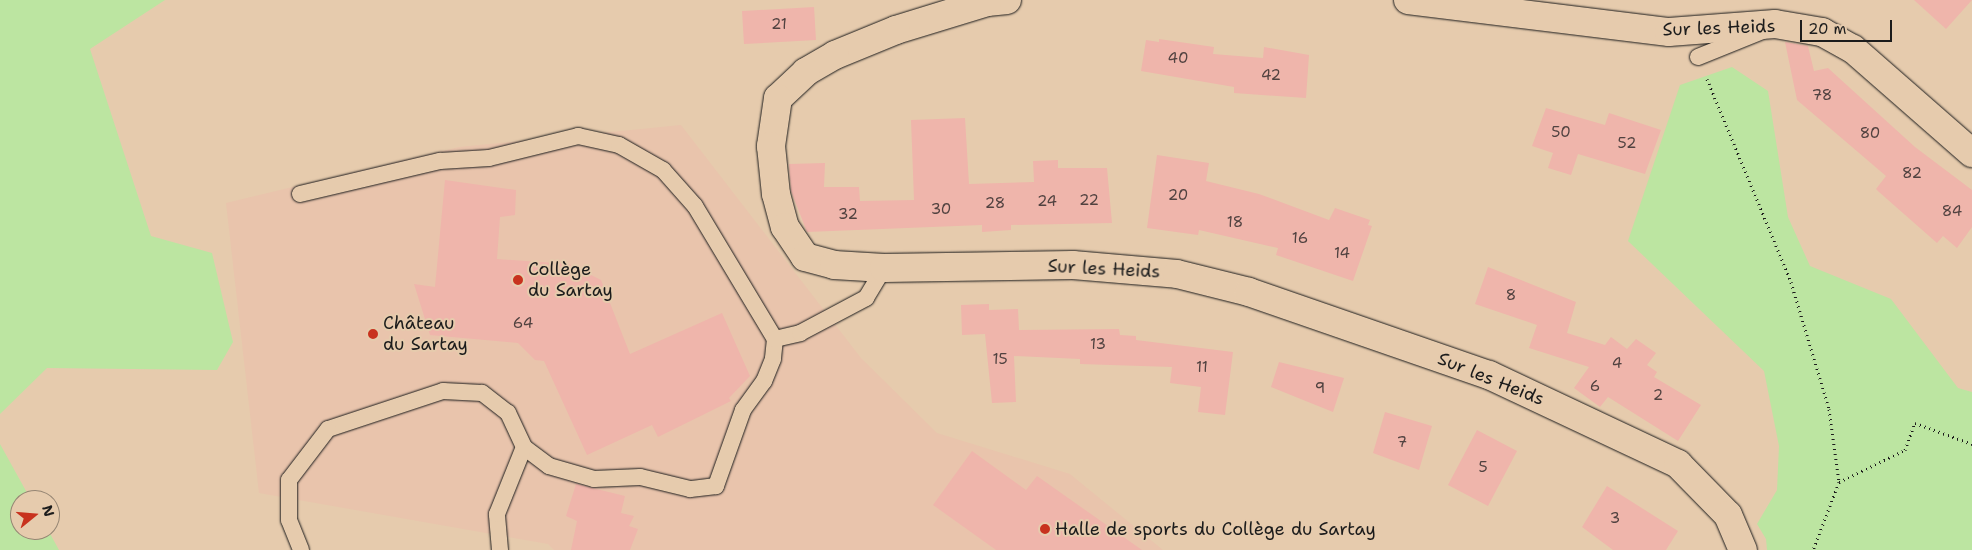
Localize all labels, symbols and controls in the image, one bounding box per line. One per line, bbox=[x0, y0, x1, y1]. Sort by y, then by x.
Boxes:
scale bar bbox=[1802, 10, 1894, 42]
street label: Sur les Heids bbox=[1662, 15, 1776, 41]
house number: 21 bbox=[771, 16, 787, 34]
text: 20 m bbox=[1808, 19, 1847, 39]
house number: 40 bbox=[1168, 50, 1188, 68]
house number: 42 bbox=[1261, 67, 1281, 85]
house number: 78 bbox=[1812, 87, 1832, 105]
house number: 50 bbox=[1551, 124, 1571, 142]
house number: 80 bbox=[1860, 125, 1880, 143]
house number: 52 bbox=[1618, 135, 1636, 153]
house number: 82 bbox=[1902, 165, 1922, 183]
house number: 20 bbox=[1168, 187, 1188, 205]
house number: 22 bbox=[1079, 192, 1099, 210]
house number: 24 bbox=[1037, 193, 1057, 211]
house number: 28 bbox=[985, 195, 1005, 213]
house number: 30 bbox=[931, 201, 951, 219]
house number: 84 bbox=[1942, 203, 1962, 221]
house number: 32 bbox=[838, 206, 858, 224]
house number: 18 bbox=[1227, 214, 1243, 232]
house number: 16 bbox=[1292, 230, 1308, 248]
house number: 14 bbox=[1334, 245, 1350, 263]
street label: Sur les Heids bbox=[1047, 255, 1161, 283]
place label: Collège du Sartay bbox=[528, 259, 613, 302]
marker: Collège du Sartay bbox=[512, 274, 524, 286]
house number: 8 bbox=[1506, 287, 1516, 305]
place label: Château du Sartay bbox=[383, 313, 468, 356]
house number: 64 bbox=[513, 315, 533, 333]
marker: Château du Sartay bbox=[367, 328, 379, 340]
house number: 13 bbox=[1090, 336, 1106, 354]
street label: Sur les Heids bbox=[1435, 348, 1547, 410]
house number: 15 bbox=[992, 351, 1008, 369]
house number: 4 bbox=[1612, 355, 1622, 373]
house number: 11 bbox=[1196, 359, 1208, 377]
house number: 6 bbox=[1590, 378, 1600, 396]
house number: 9 bbox=[1315, 380, 1325, 398]
house number: 2 bbox=[1653, 387, 1663, 405]
house number: 7 bbox=[1397, 434, 1407, 452]
house number: 5 bbox=[1478, 459, 1488, 477]
north arrow bbox=[10, 490, 60, 540]
text: N bbox=[38, 503, 59, 519]
house number: 3 bbox=[1610, 510, 1620, 528]
place label: Halle de sports du Collège du Sartay bbox=[1055, 518, 1376, 540]
marker: Halle de sports du Collège du Sartay bbox=[1039, 523, 1051, 535]

